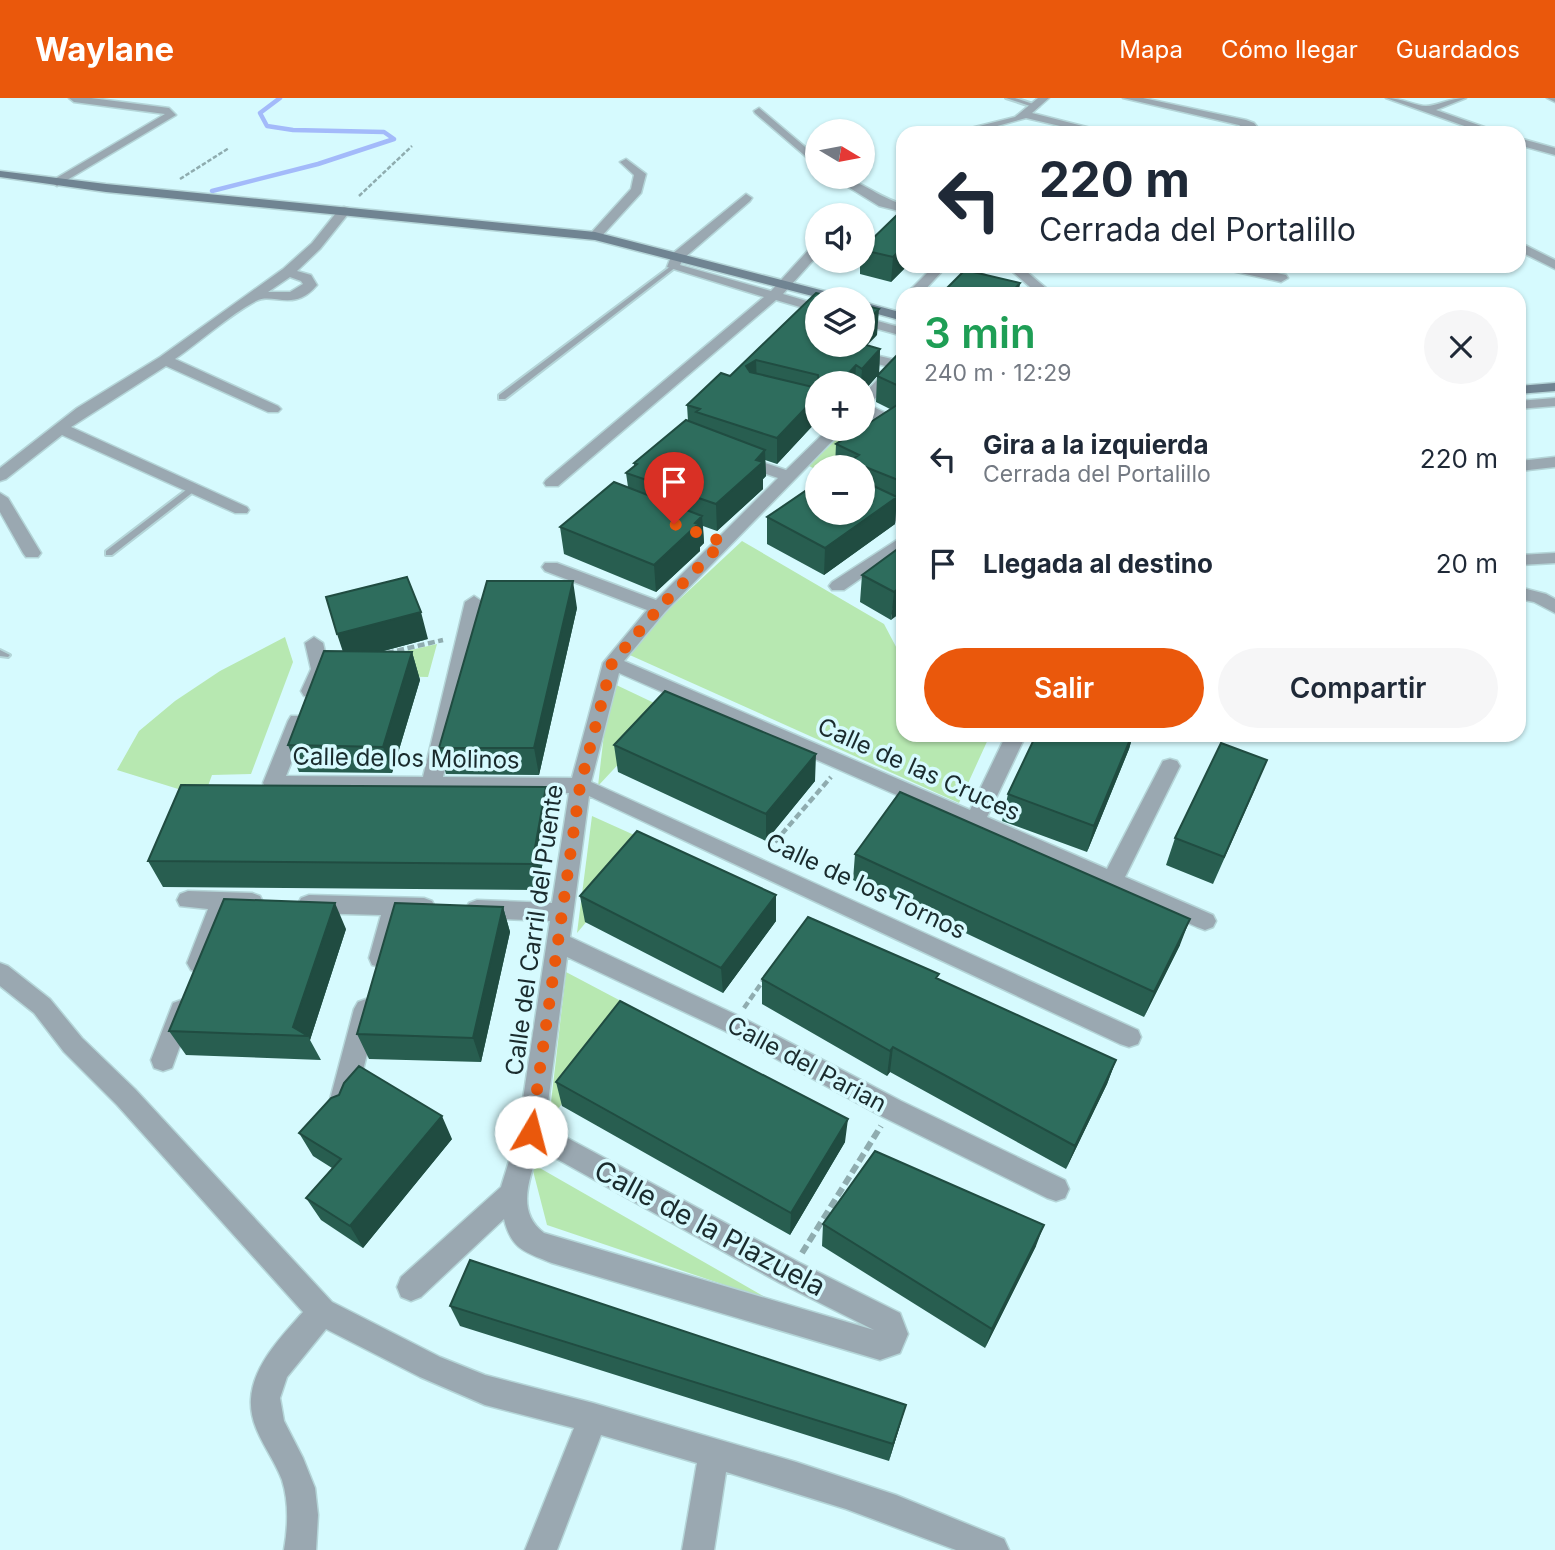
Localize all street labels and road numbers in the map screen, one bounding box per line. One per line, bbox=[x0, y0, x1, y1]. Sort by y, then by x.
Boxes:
street label: Calle de las Cruces bbox=[813, 711, 1025, 827]
street label: Calle de los Molinos bbox=[292, 742, 520, 774]
street label: Calle del Carril del Puente bbox=[499, 783, 569, 1077]
street label: Calle de los Tornos bbox=[761, 827, 971, 945]
street label: Calle del Parian bbox=[722, 1010, 892, 1118]
street label: Calle de la Plazuela bbox=[589, 1153, 831, 1303]

